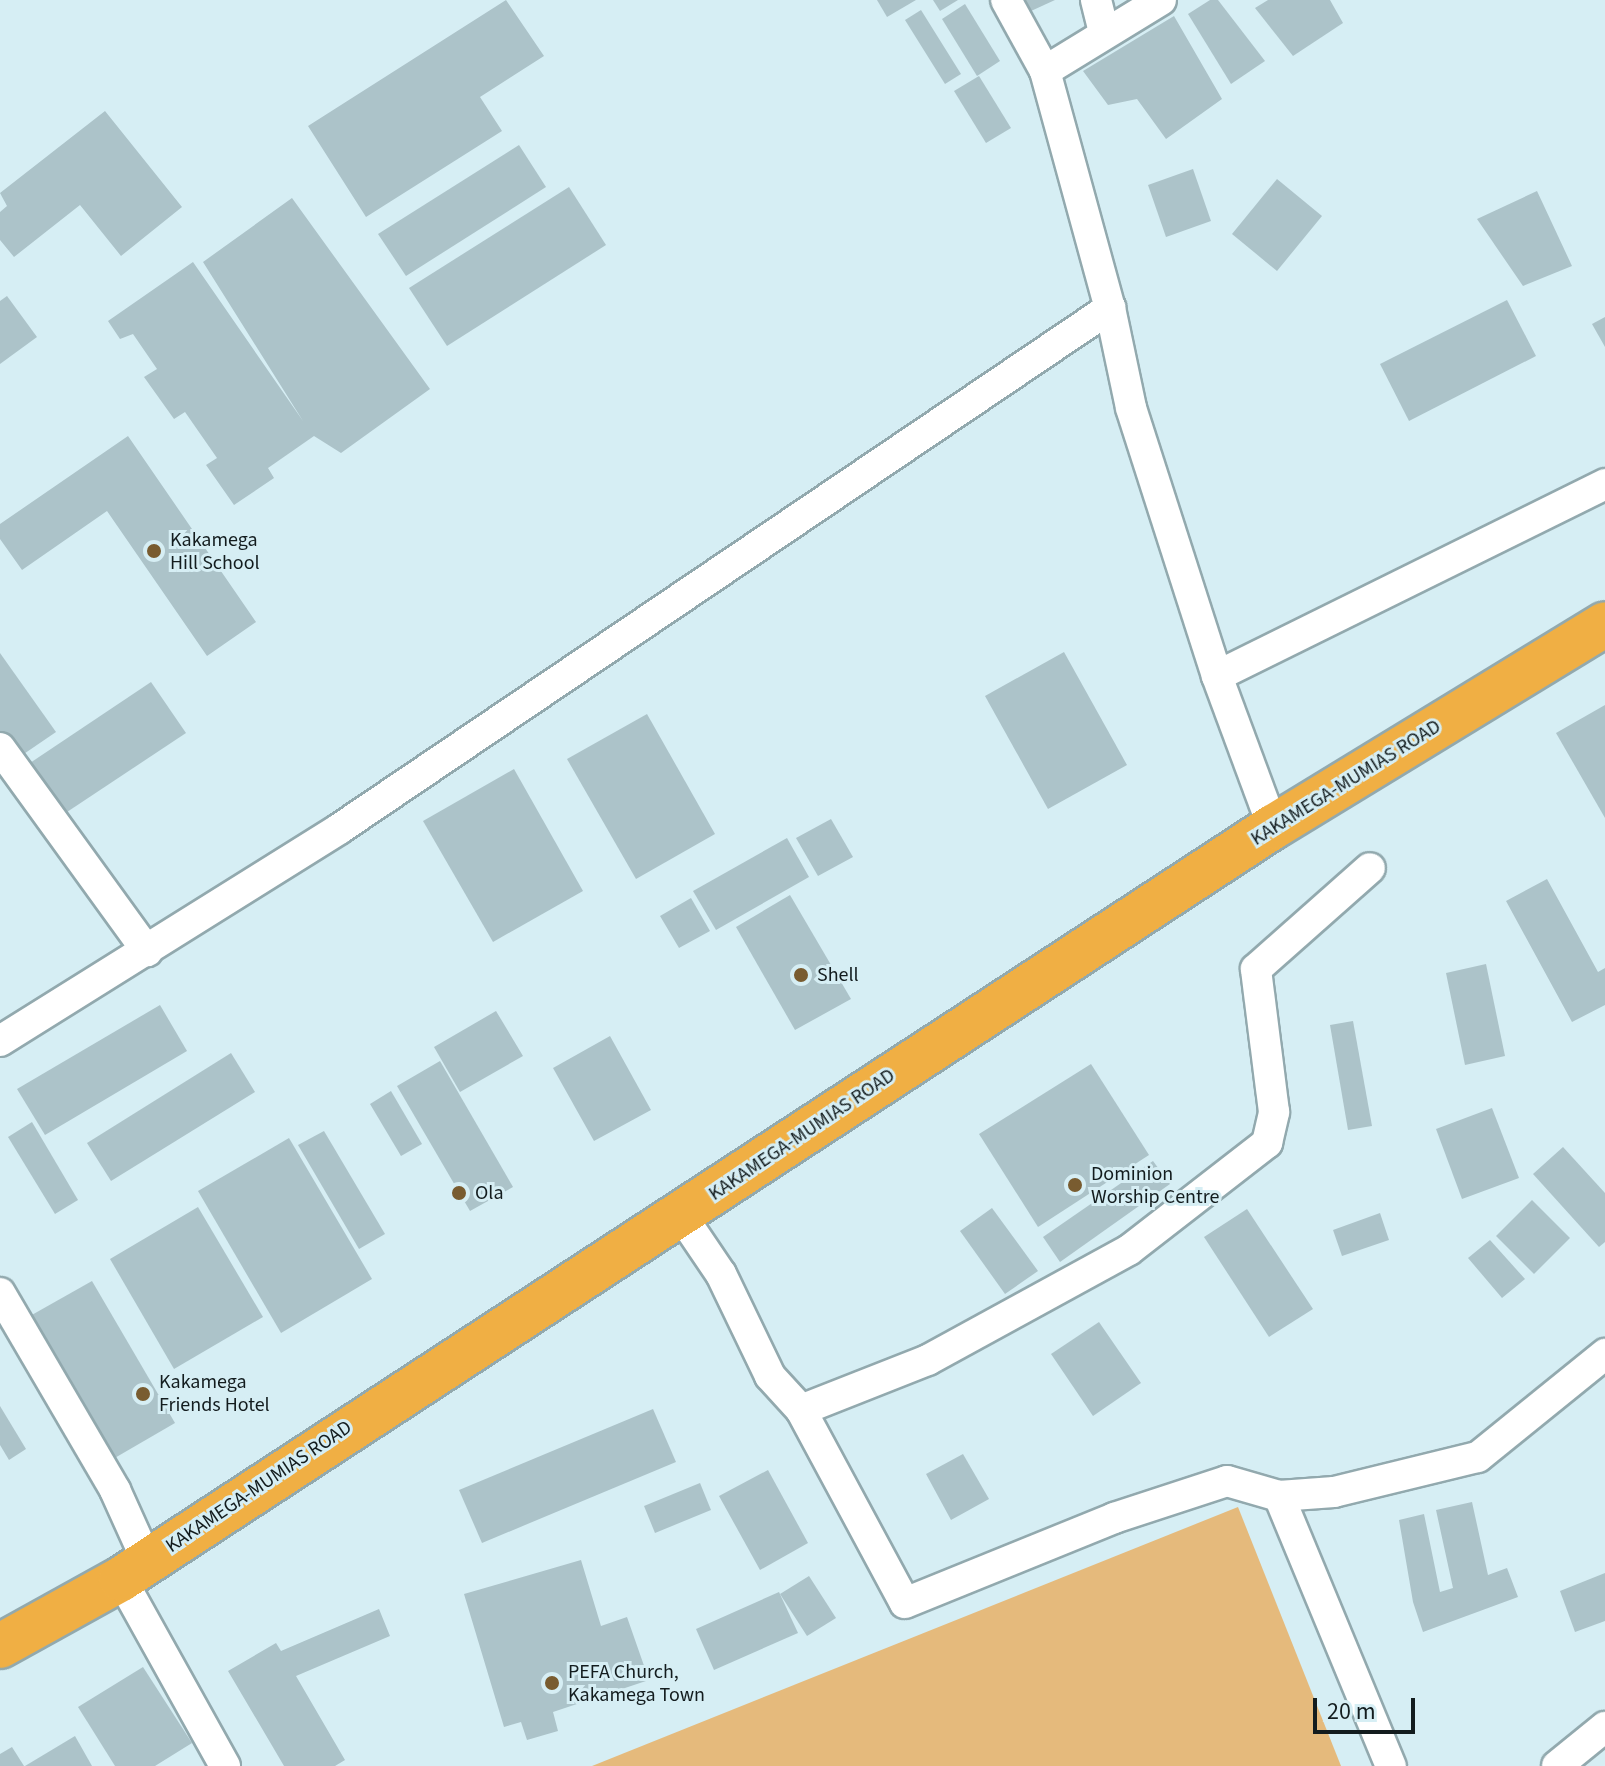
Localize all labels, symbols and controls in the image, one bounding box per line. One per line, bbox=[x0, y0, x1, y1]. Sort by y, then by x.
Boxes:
place label: Kakamega Hill School bbox=[170, 528, 260, 575]
marker: Kakamega Hill School bbox=[145, 542, 163, 560]
street label: KAKAMEGA-MUMIAS ROAD bbox=[1247, 715, 1445, 851]
place label: Shell bbox=[817, 963, 859, 987]
marker: Shell bbox=[792, 966, 810, 984]
street label: KAKAMEGA-MUMIAS ROAD bbox=[704, 1064, 900, 1206]
place label: Dominion Worship Centre bbox=[1091, 1162, 1219, 1209]
marker: Dominion Worship Centre bbox=[1066, 1176, 1084, 1194]
place label: Ola bbox=[475, 1181, 503, 1205]
marker: Ola bbox=[450, 1184, 468, 1202]
place label: Kakamega Friends Hotel bbox=[159, 1370, 270, 1417]
marker: Kakamega Friends Hotel bbox=[134, 1385, 152, 1403]
street label: KAKAMEGA-MUMIAS ROAD bbox=[161, 1416, 357, 1558]
place label: PEFA Church, Kakamega Town bbox=[568, 1660, 705, 1707]
marker: PEFA Church, Kakamega Town bbox=[543, 1674, 561, 1692]
scale bar bbox=[1317, 1682, 1419, 1732]
text: 20 m bbox=[1327, 1694, 1376, 1729]

